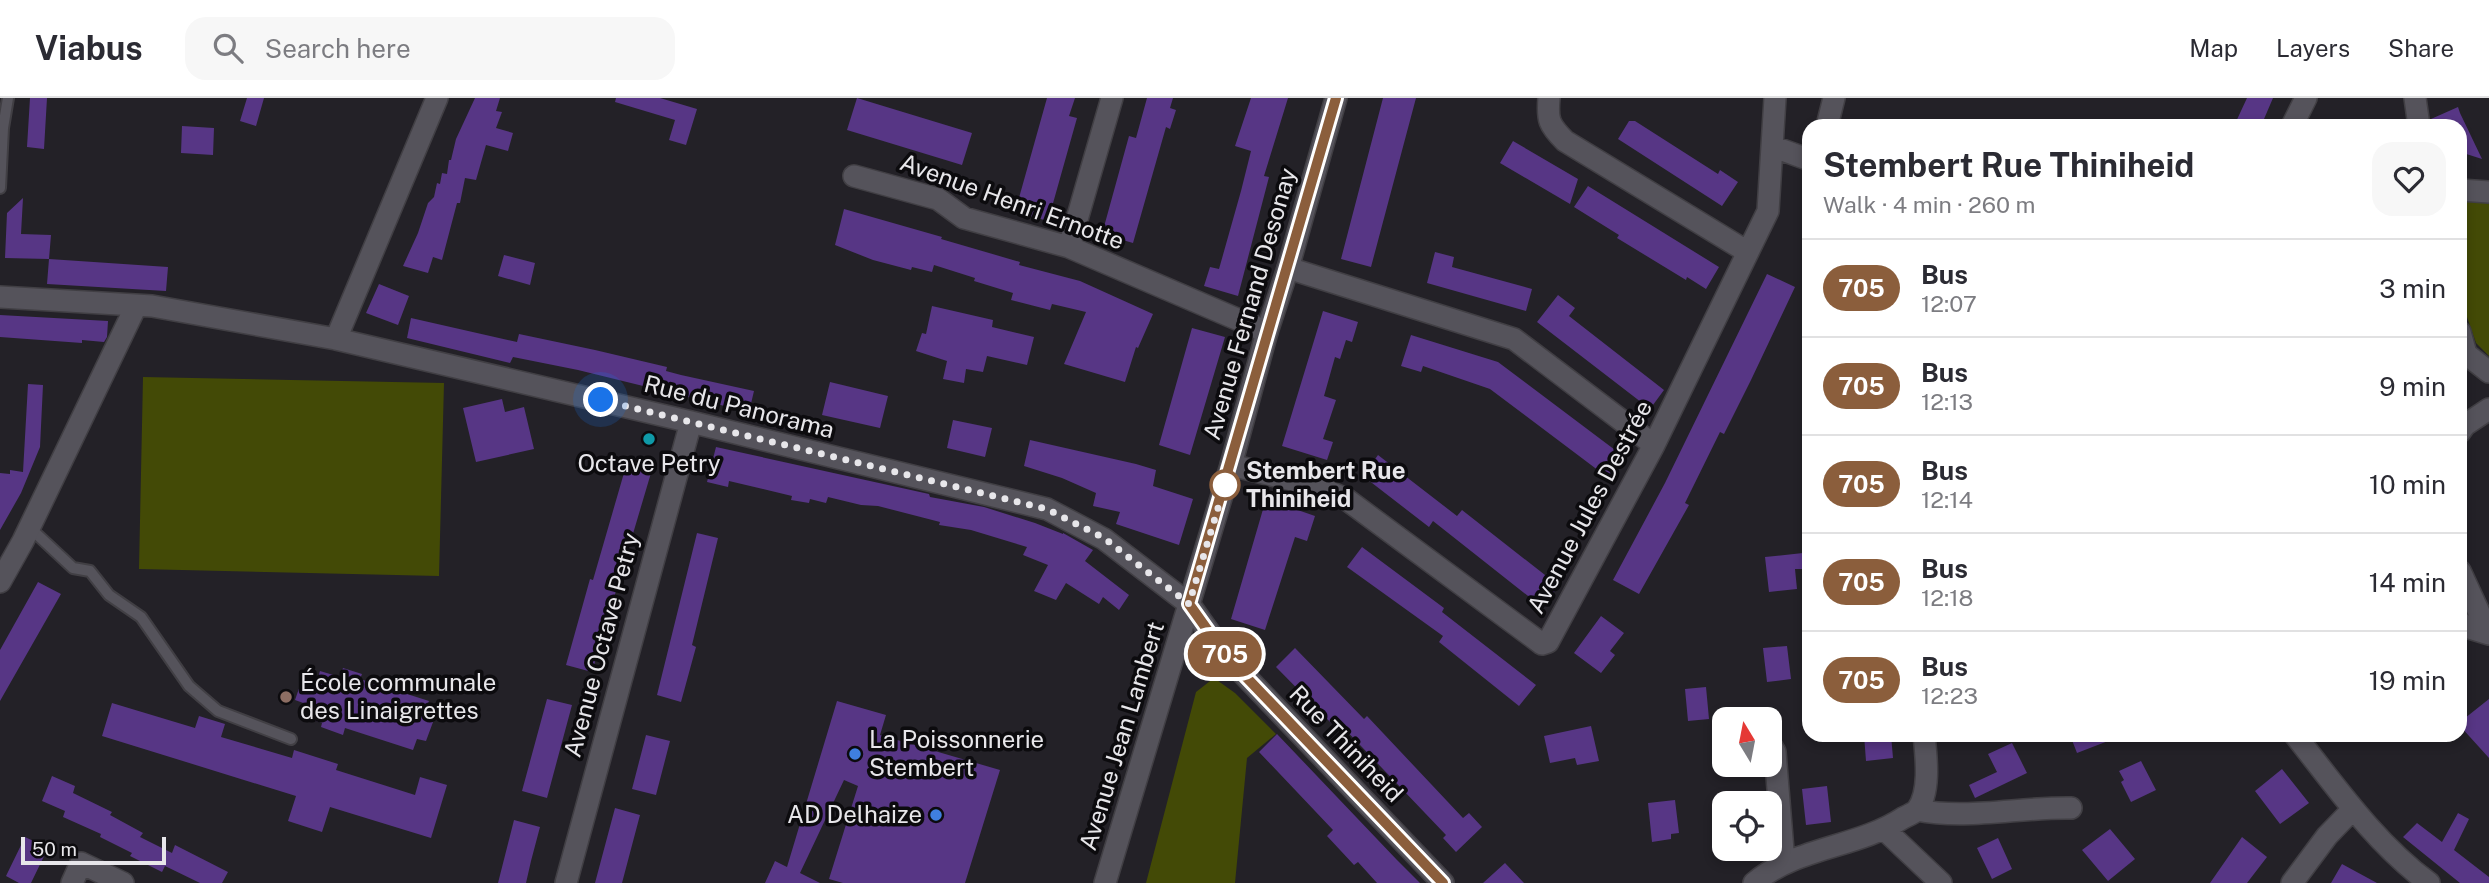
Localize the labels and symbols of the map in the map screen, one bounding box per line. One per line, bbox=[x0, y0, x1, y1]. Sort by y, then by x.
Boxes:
street label: Avenue Henri Ernotte bbox=[896, 147, 1128, 255]
street label: Avenue Fernand Desonay bbox=[1197, 164, 1301, 443]
street label: Rue du Panorama bbox=[641, 369, 837, 443]
your location bbox=[583, 382, 618, 417]
street label: Avenue Jules Destrée bbox=[1521, 395, 1657, 618]
marker: Octave Petry bbox=[641, 431, 657, 447]
place label: Octave Petry bbox=[577, 449, 721, 477]
place label: Stembert Rue Thiniheid bbox=[1246, 456, 1405, 512]
marker: Stembert Rue Thiniheid bbox=[1210, 470, 1240, 500]
street label: Avenue Octave Petry bbox=[558, 529, 645, 760]
street label: Avenue Jean Lambert bbox=[1073, 618, 1169, 853]
line badge: 705 bbox=[1185, 631, 1265, 677]
place label: École communale des Linaigrettes bbox=[300, 668, 496, 724]
street label: Rue Thiniheid bbox=[1284, 679, 1409, 807]
marker: École communale des Linaigrettes bbox=[278, 689, 294, 705]
north arrow bbox=[1712, 707, 1782, 777]
place label: La Poissonnerie Stembert bbox=[869, 725, 1044, 781]
marker: La Poissonnerie Stembert bbox=[847, 746, 863, 762]
place label: AD Delhaize bbox=[787, 800, 922, 828]
marker: AD Delhaize bbox=[928, 807, 944, 823]
scale bar bbox=[21, 834, 166, 866]

